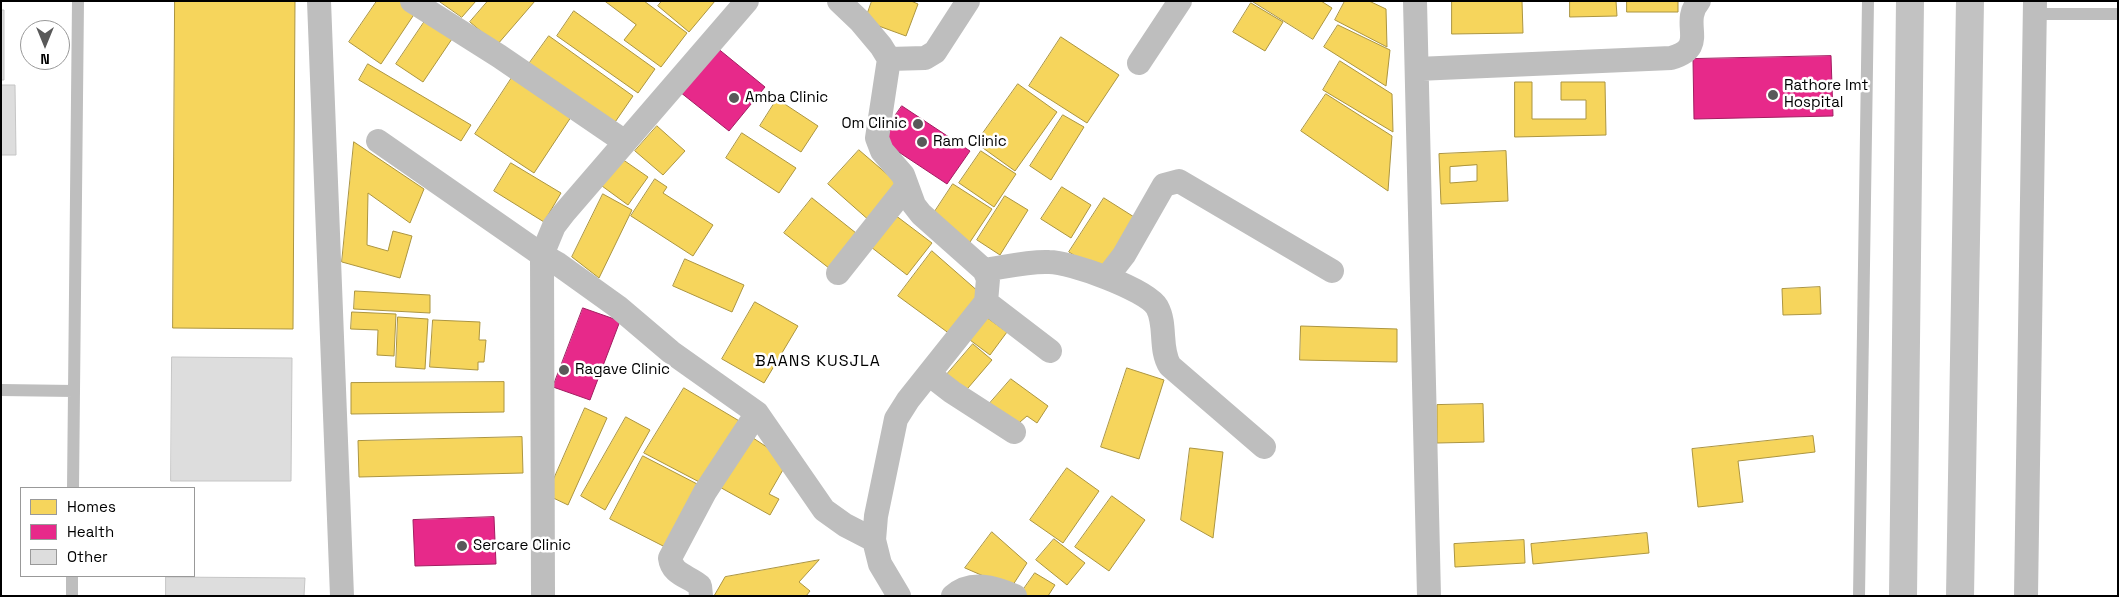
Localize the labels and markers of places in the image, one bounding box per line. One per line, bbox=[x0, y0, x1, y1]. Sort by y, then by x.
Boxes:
place label: Rathore Imt Hospital bbox=[1784, 77, 1868, 112]
marker: Rathore Imt Hospital bbox=[1766, 88, 1780, 102]
place label: Amba Clinic bbox=[745, 89, 828, 107]
marker: Amba Clinic bbox=[727, 91, 741, 105]
place label: Om Clinic bbox=[841, 115, 907, 133]
marker: Om Clinic bbox=[911, 117, 925, 131]
place label: Ram Clinic bbox=[933, 133, 1007, 151]
marker: Ram Clinic bbox=[915, 135, 929, 149]
place label: Ragave Clinic bbox=[575, 361, 670, 379]
marker: Ragave Clinic bbox=[557, 363, 571, 377]
place label: Sercare Clinic bbox=[473, 537, 571, 555]
marker: Sercare Clinic bbox=[455, 539, 469, 553]

